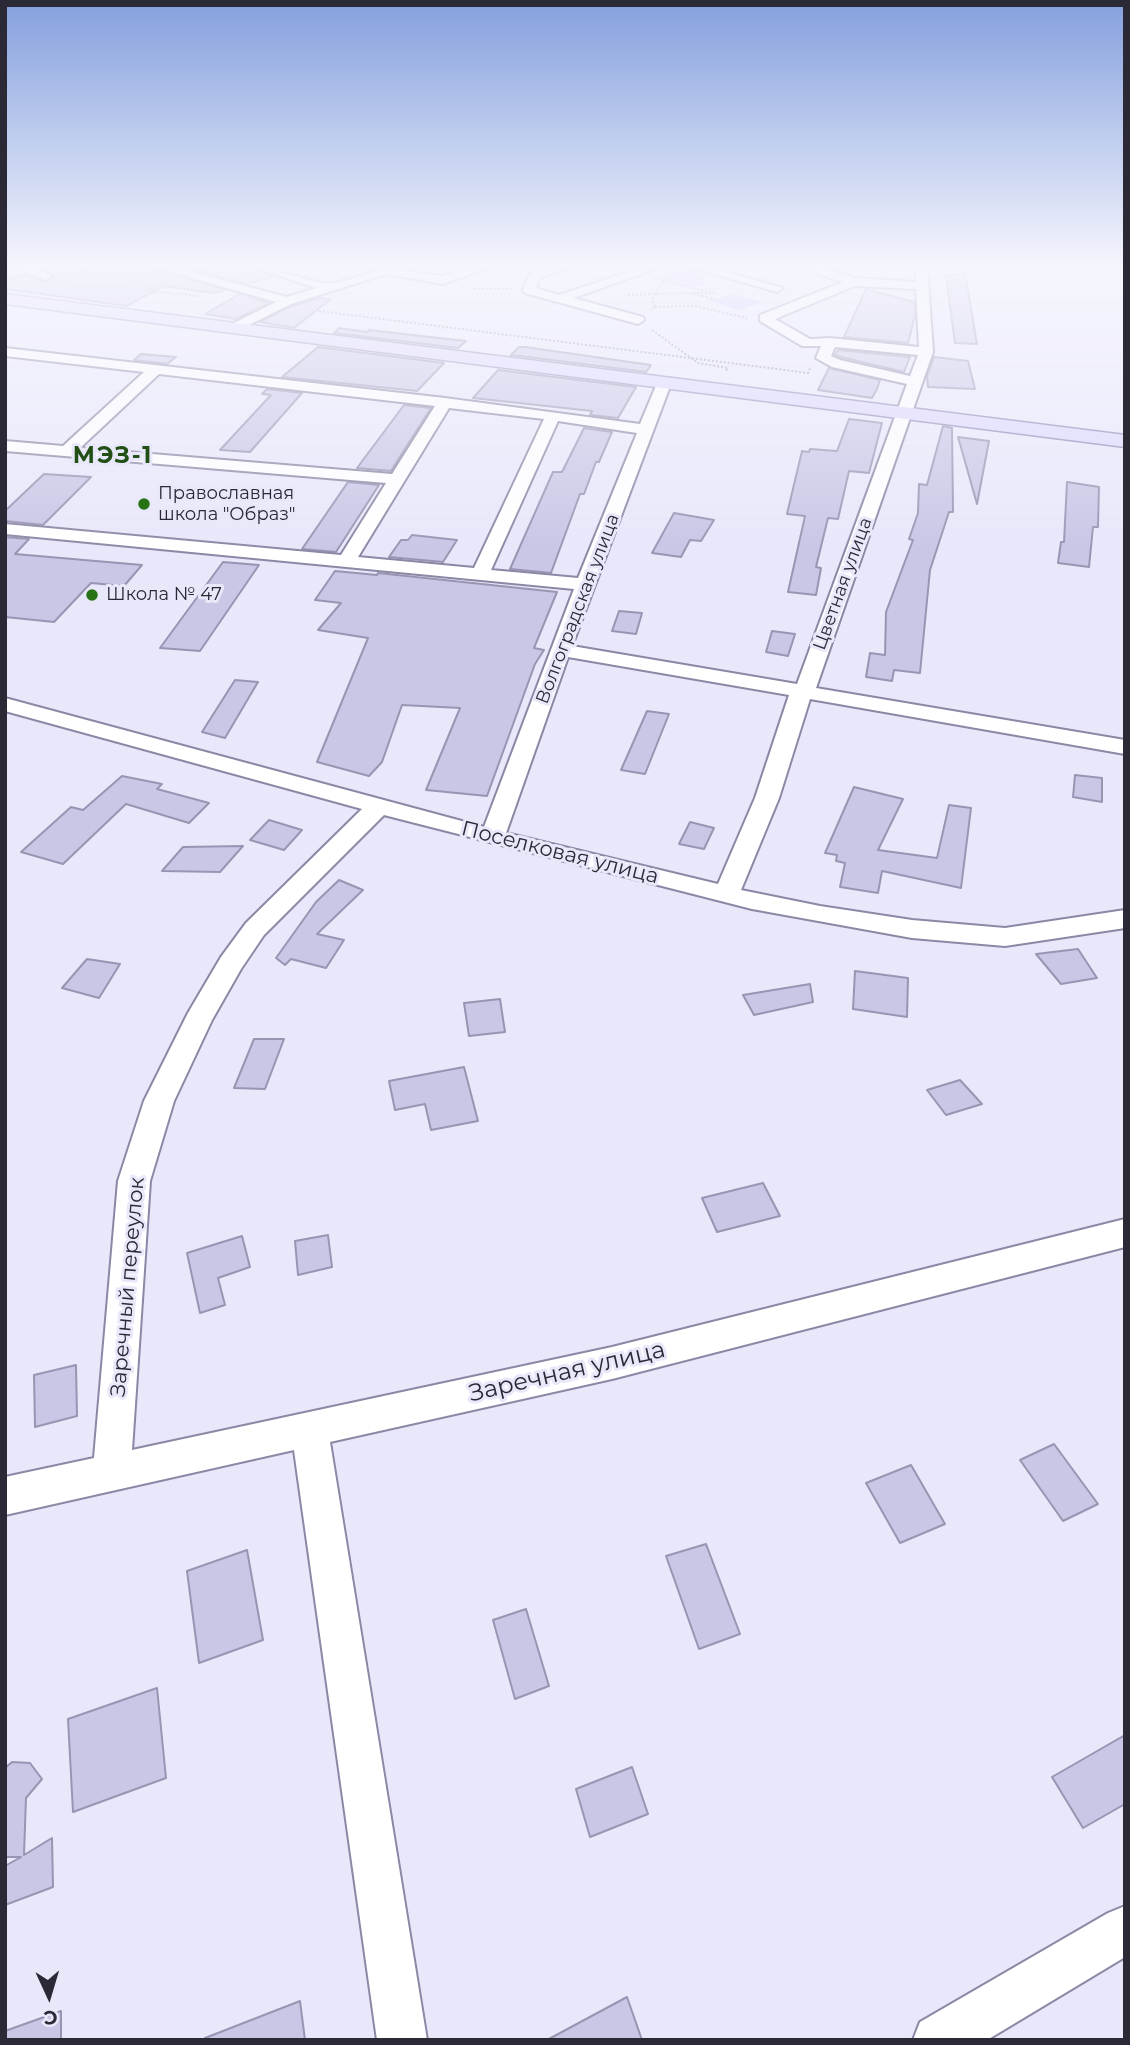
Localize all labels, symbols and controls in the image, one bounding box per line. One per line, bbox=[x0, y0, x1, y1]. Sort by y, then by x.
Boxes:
district label: МЭЗ-1 bbox=[73, 442, 153, 470]
place label: Православная школа "Образ" bbox=[158, 483, 296, 526]
marker: Православная школа "Образ" bbox=[136, 496, 152, 512]
street label: Волгоградская улица bbox=[532, 511, 624, 707]
street label: Цветная улица bbox=[809, 515, 877, 653]
place label: Школа № 47 bbox=[106, 584, 222, 606]
marker: Школа № 47 bbox=[84, 587, 100, 603]
street label: Поселковая улица bbox=[459, 816, 661, 890]
street label: Заречный переулок bbox=[106, 1176, 150, 1398]
street label: Заречная улица bbox=[466, 1335, 668, 1409]
north arrow bbox=[14, 1961, 84, 2031]
text: С bbox=[43, 2005, 58, 2029]

